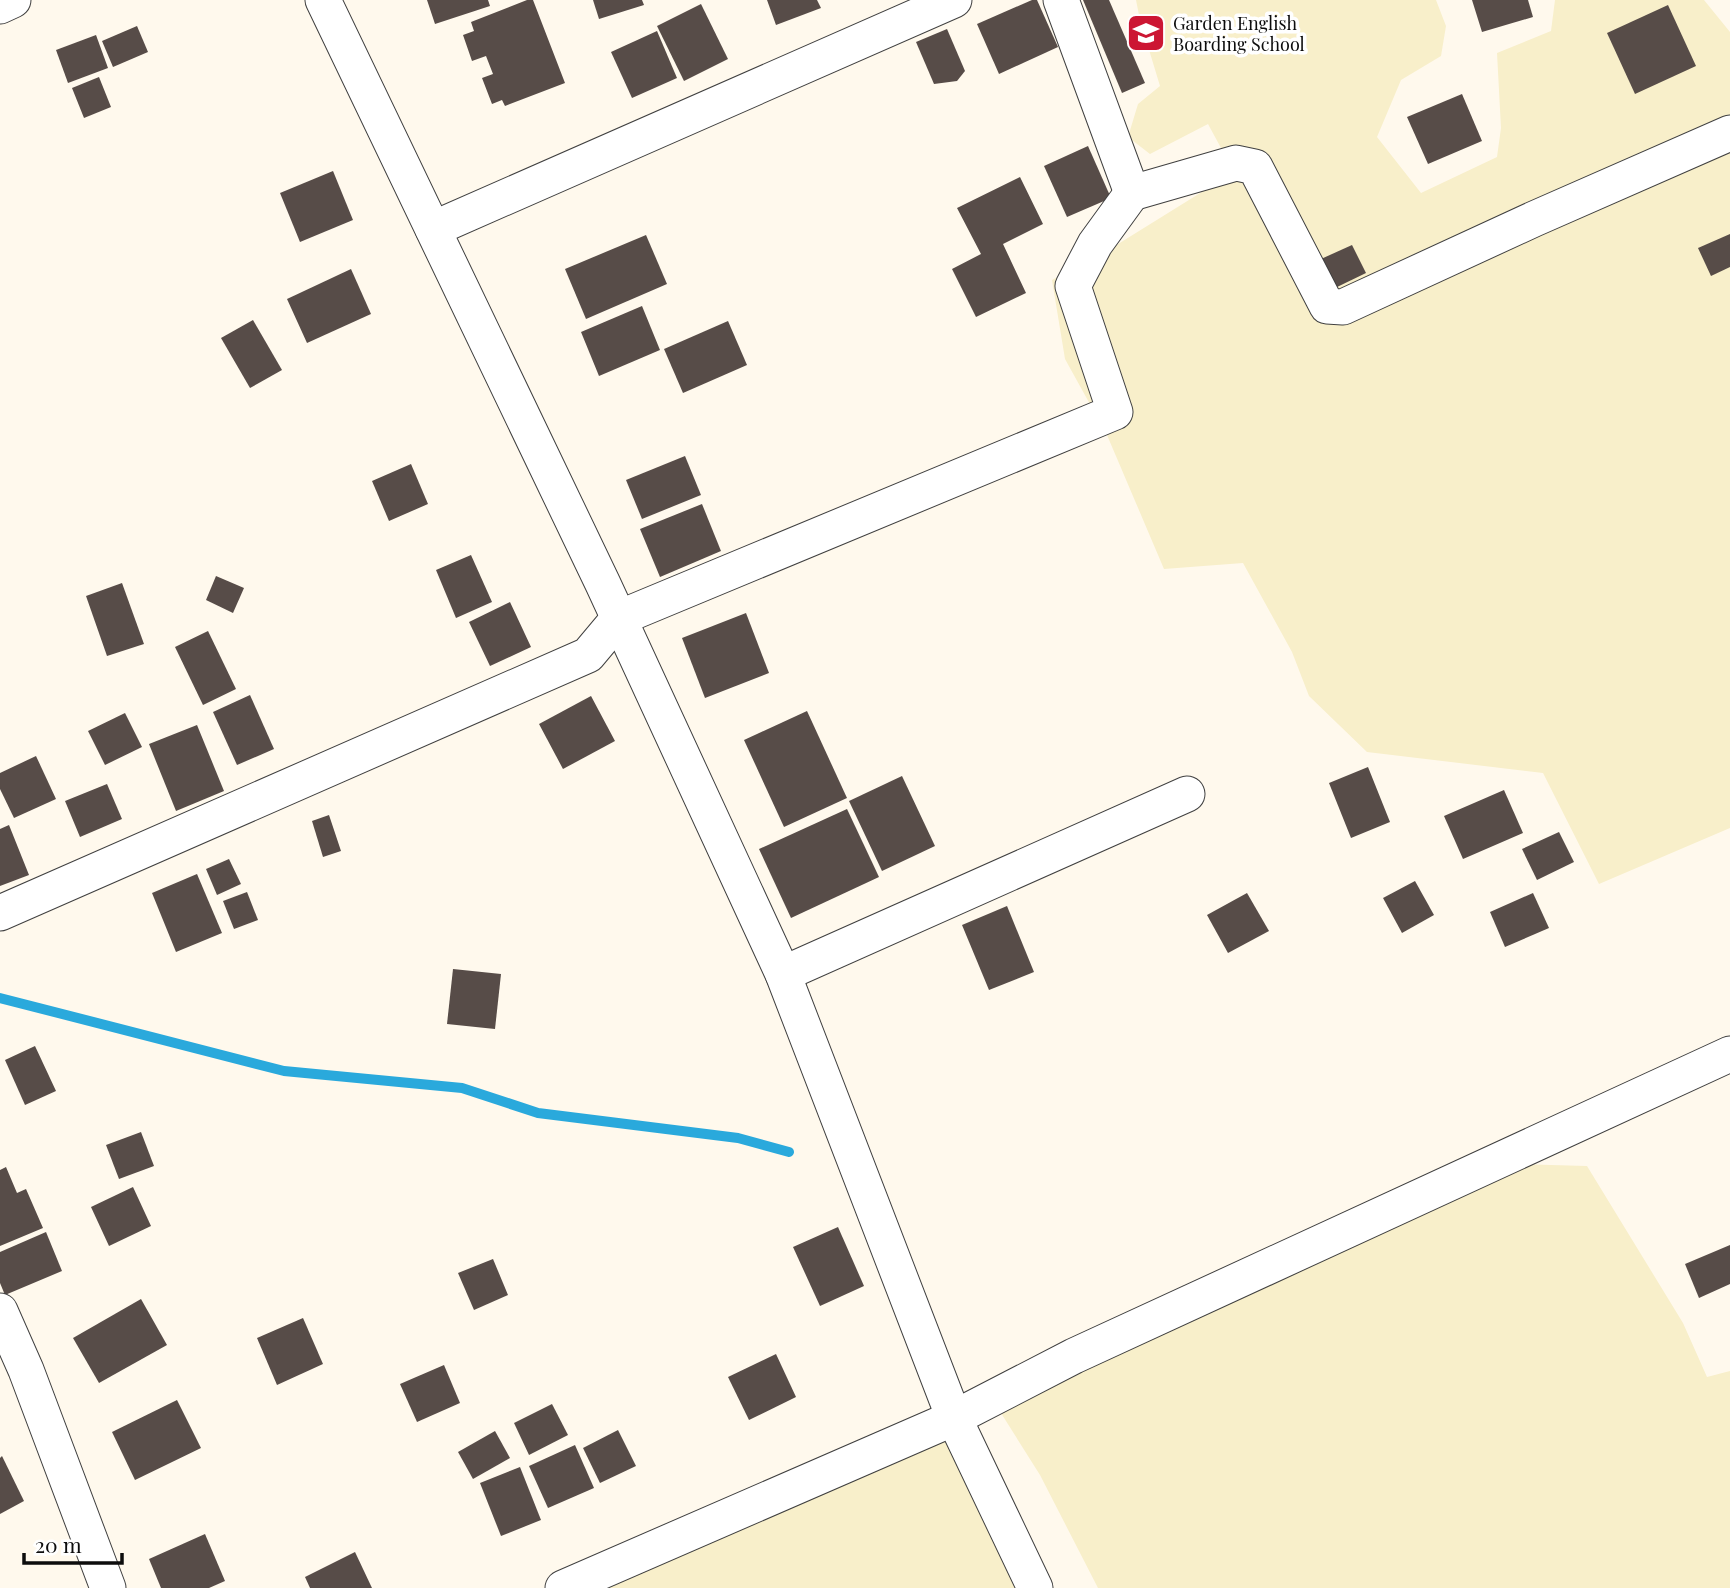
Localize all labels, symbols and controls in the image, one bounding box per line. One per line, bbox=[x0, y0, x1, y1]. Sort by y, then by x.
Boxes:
place label: Garden English Boarding School bbox=[1173, 11, 1305, 56]
school or university icon: Garden English Boarding School bbox=[1125, 12, 1167, 54]
scale bar bbox=[24, 1522, 122, 1566]
text: 20 m bbox=[35, 1530, 82, 1558]

